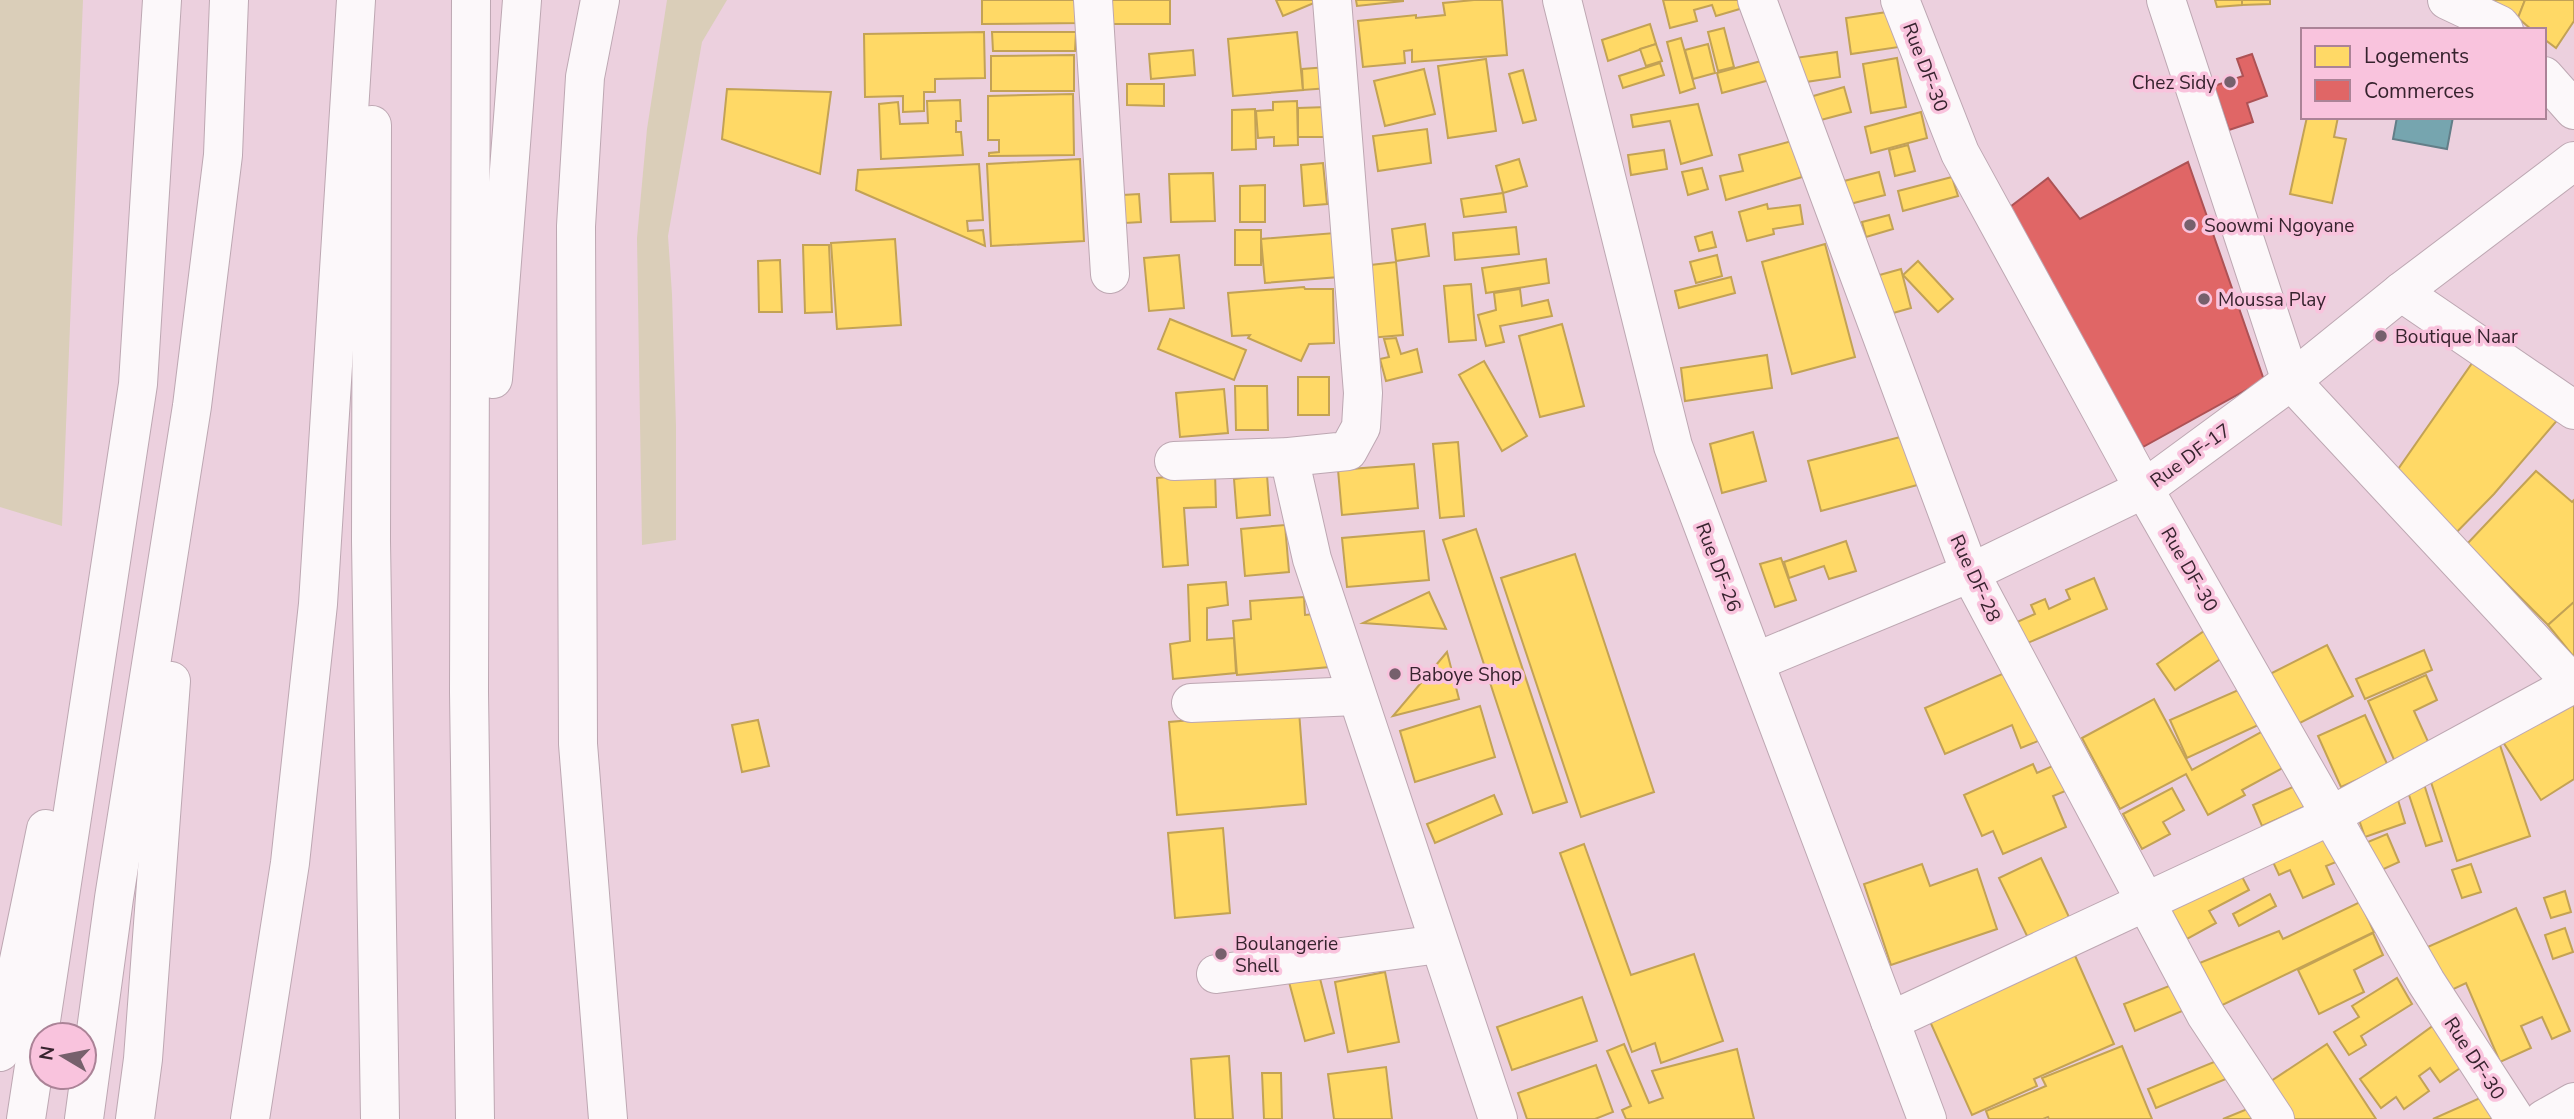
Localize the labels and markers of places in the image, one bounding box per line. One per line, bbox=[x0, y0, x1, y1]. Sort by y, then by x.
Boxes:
place label: Chez Sidy bbox=[2132, 70, 2216, 96]
marker: Chez Sidy bbox=[2222, 74, 2238, 90]
place label: Soowmi Ngoyane bbox=[2204, 213, 2354, 239]
marker: Soowmi Ngoyane bbox=[2182, 217, 2198, 233]
place label: Moussa Play bbox=[2218, 287, 2326, 313]
marker: Moussa Play bbox=[2196, 291, 2212, 307]
place label: Boutique Naar bbox=[2395, 324, 2518, 350]
marker: Boutique Naar bbox=[2373, 328, 2389, 344]
place label: Baboye Shop bbox=[1409, 662, 1522, 688]
marker: Baboye Shop bbox=[1387, 666, 1403, 682]
place label: Boulangerie Shell bbox=[1235, 931, 1338, 979]
marker: Boulangerie Shell bbox=[1213, 946, 1229, 962]

